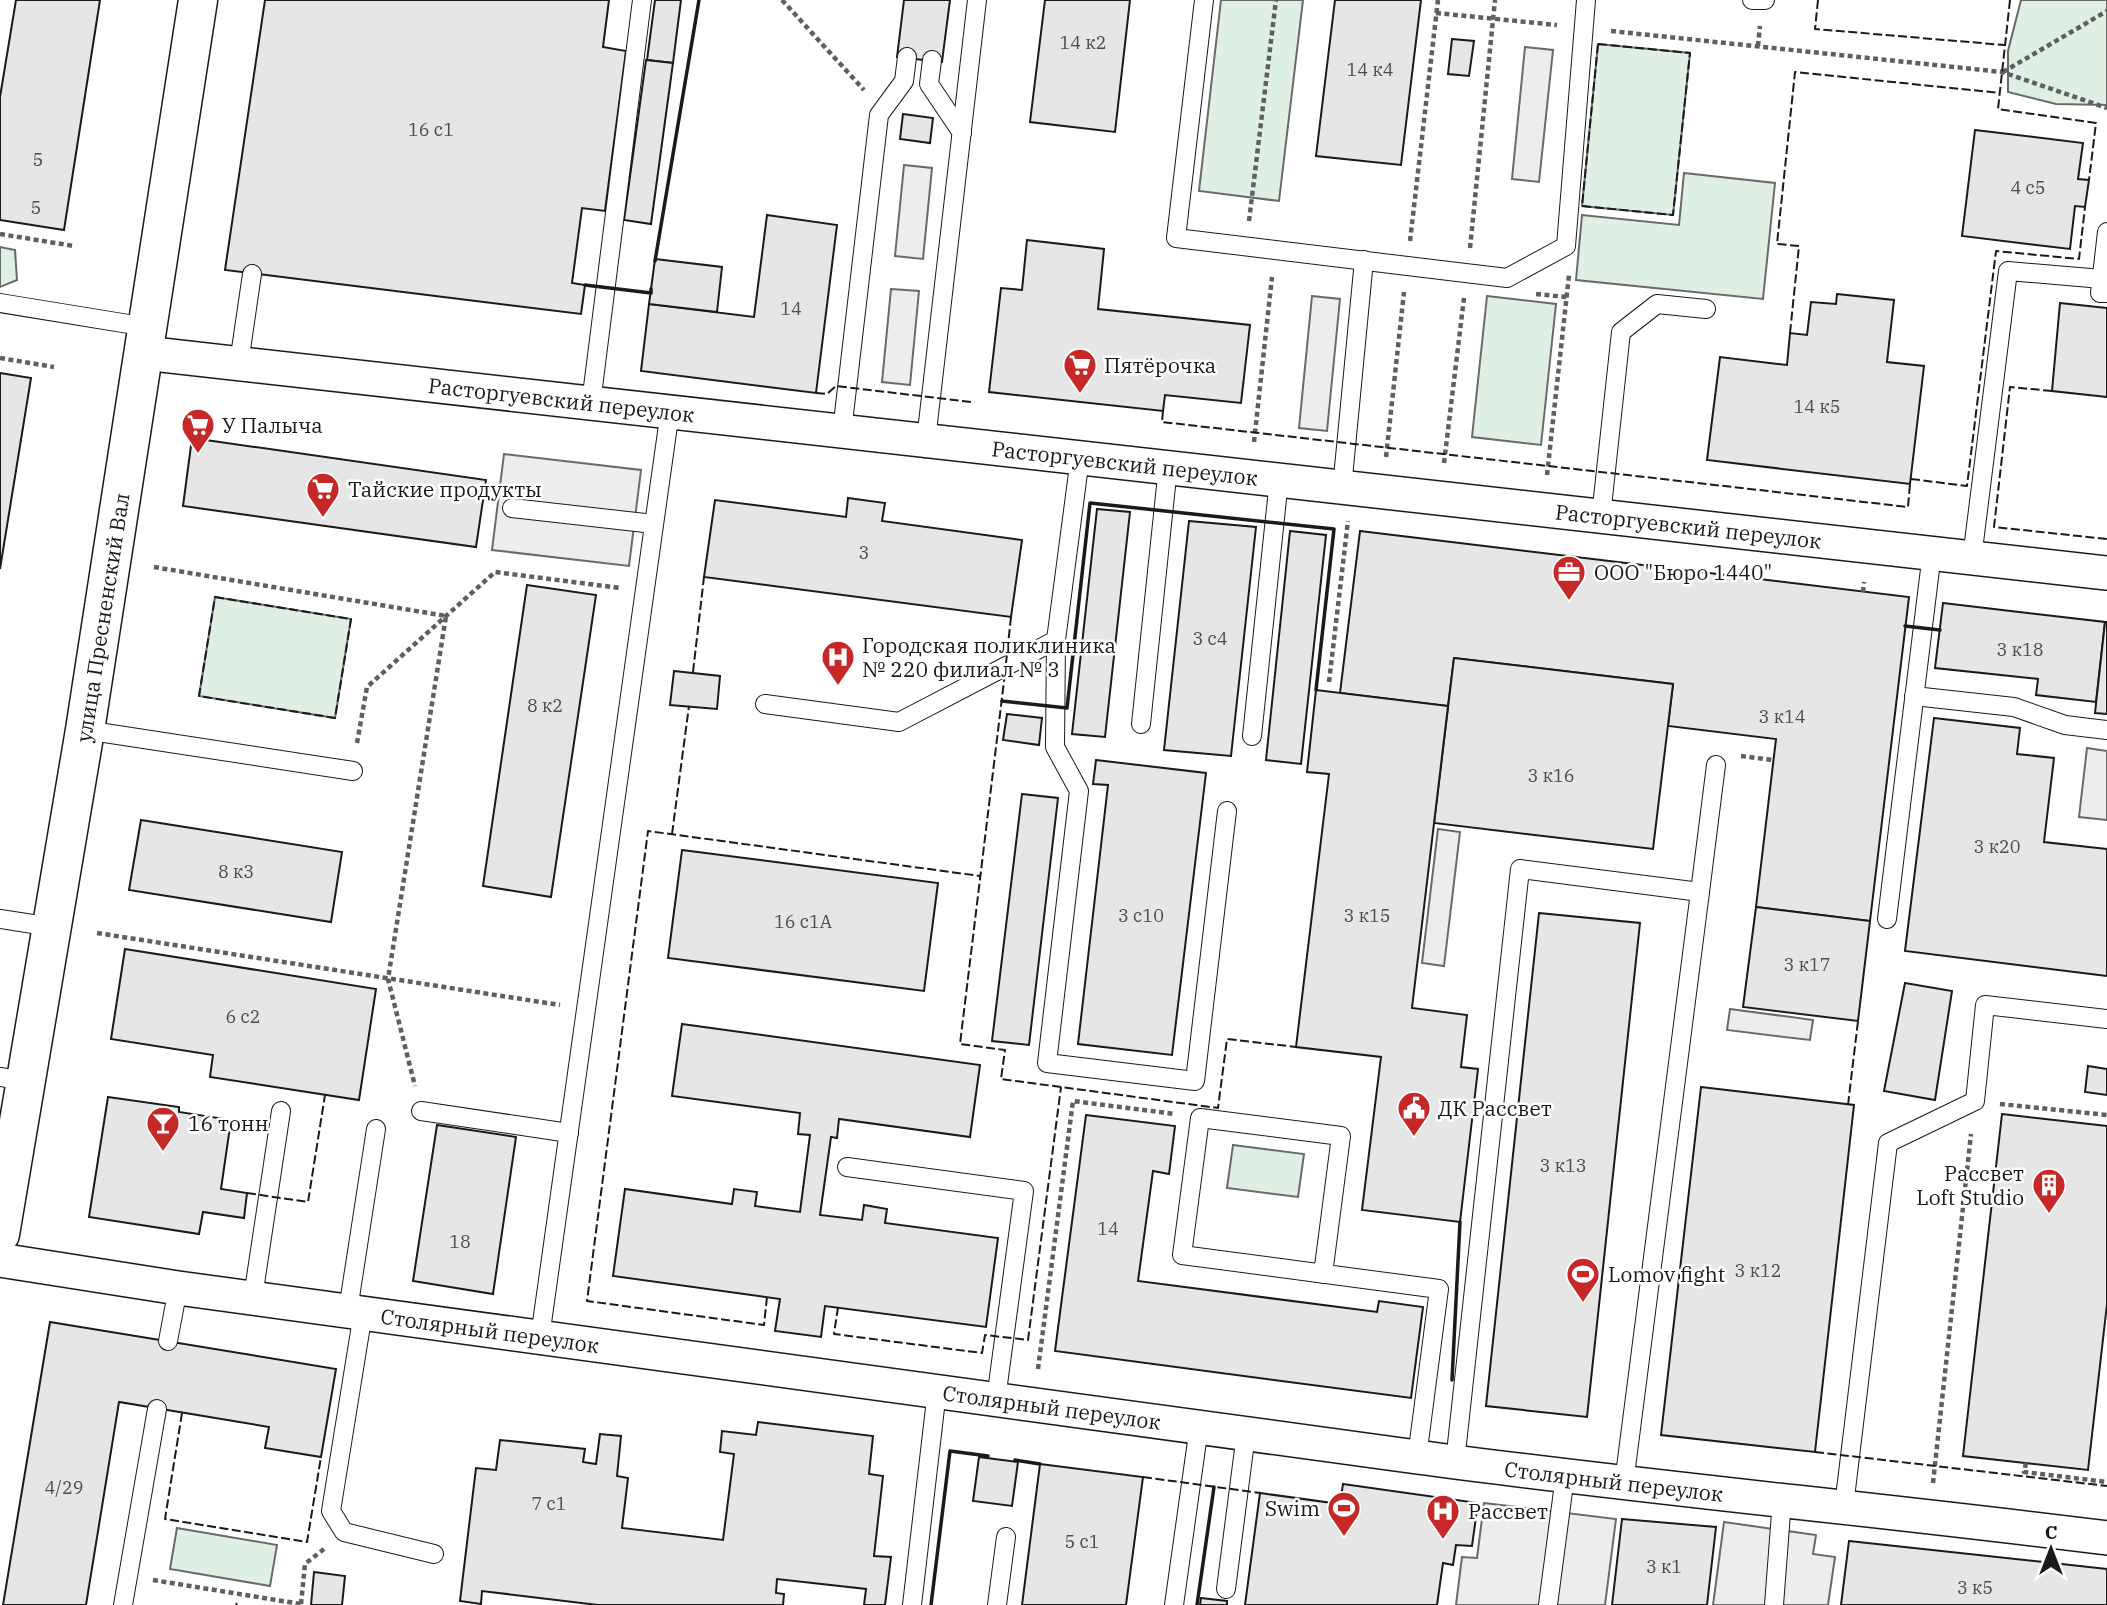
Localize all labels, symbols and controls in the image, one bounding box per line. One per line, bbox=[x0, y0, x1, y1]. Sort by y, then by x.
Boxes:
house number: 14 к2 bbox=[1059, 31, 1107, 54]
house number: 14 к4 bbox=[1346, 58, 1394, 81]
house number: 16 с1 bbox=[408, 118, 454, 141]
house number: 5 bbox=[33, 148, 43, 171]
house number: 4 с5 bbox=[2010, 176, 2046, 199]
house number: 5 bbox=[31, 196, 41, 219]
house number: 14 bbox=[780, 297, 802, 320]
supermarket icon: Пятёрочка bbox=[1061, 346, 1099, 395]
place label: Пятёрочка bbox=[1104, 351, 1216, 379]
street label: Расторгуевский переулок bbox=[427, 371, 696, 429]
house number: 14 к5 bbox=[1793, 395, 1841, 418]
supermarket icon: У Палыча bbox=[179, 406, 217, 455]
place label: У Палыча bbox=[222, 411, 323, 439]
street label: Расторгуевский переулок bbox=[990, 434, 1259, 492]
supermarket icon: Тайские продукты bbox=[304, 470, 342, 519]
place label: Тайские продукты bbox=[348, 475, 542, 503]
street label: улица Пресненский Вал bbox=[69, 491, 136, 744]
street label: Расторгуевский переулок bbox=[1554, 497, 1823, 555]
house number: 3 bbox=[859, 541, 869, 564]
office icon: ООО "Бюро 1440" bbox=[1550, 553, 1588, 602]
place label: ООО "Бюро 1440" bbox=[1594, 558, 1772, 586]
house number: 3 с4 bbox=[1192, 627, 1228, 650]
place label: Городская поликлиника № 220 филиал № 3 bbox=[862, 631, 1116, 683]
hospital icon: Городская поликлиника № 220 филиал № 3 bbox=[819, 638, 857, 687]
house number: 3 к18 bbox=[1996, 638, 2044, 661]
house number: 8 к2 bbox=[527, 694, 563, 717]
house number: 3 к14 bbox=[1758, 705, 1806, 728]
house number: 3 к16 bbox=[1527, 764, 1575, 787]
house number: 3 к20 bbox=[1973, 835, 2021, 858]
house number: 8 к3 bbox=[218, 860, 254, 883]
house number: 3 с10 bbox=[1118, 904, 1164, 927]
house number: 3 к15 bbox=[1343, 904, 1391, 927]
house number: 16 c1A bbox=[774, 910, 833, 933]
house number: 3 к17 bbox=[1783, 953, 1831, 976]
house number: 6 с2 bbox=[225, 1005, 261, 1028]
public building icon: ДК Рассвет bbox=[1395, 1089, 1433, 1138]
place label: ДК Рассвет bbox=[1438, 1094, 1552, 1122]
bar icon: 16 тонн bbox=[144, 1104, 182, 1153]
place label: 16 тонн bbox=[188, 1109, 269, 1137]
house number: 3 к13 bbox=[1539, 1154, 1587, 1177]
place label: Рассвет Loft Studio bbox=[1916, 1159, 2024, 1211]
building icon: Рассвет Loft Studio bbox=[2030, 1166, 2068, 1215]
house number: 14 bbox=[1097, 1217, 1119, 1240]
house number: 18 bbox=[449, 1230, 471, 1253]
sports icon: Lomov fight bbox=[1564, 1255, 1602, 1304]
house number: 3 к12 bbox=[1734, 1259, 1782, 1282]
place label: Lomov fight bbox=[1608, 1260, 1725, 1288]
street label: Столярный переулок bbox=[379, 1302, 601, 1359]
street label: Столярный переулок bbox=[941, 1378, 1163, 1436]
street label: Столярный переулок bbox=[1503, 1454, 1725, 1508]
house number: 4/29 bbox=[45, 1476, 84, 1499]
sports icon: Swim bbox=[1325, 1489, 1363, 1538]
house number: 7 с1 bbox=[531, 1492, 567, 1515]
hospital icon: Рассвет bbox=[1424, 1492, 1462, 1541]
place label: Swim bbox=[1265, 1494, 1320, 1522]
place label: Рассвет bbox=[1468, 1497, 1548, 1525]
north arrow bbox=[2016, 1514, 2086, 1584]
text: С bbox=[2045, 1520, 2057, 1544]
house number: 5 с1 bbox=[1064, 1530, 1100, 1553]
house number: 3 к1 bbox=[1646, 1555, 1682, 1578]
house number: 3 к5 bbox=[1957, 1576, 1993, 1599]

